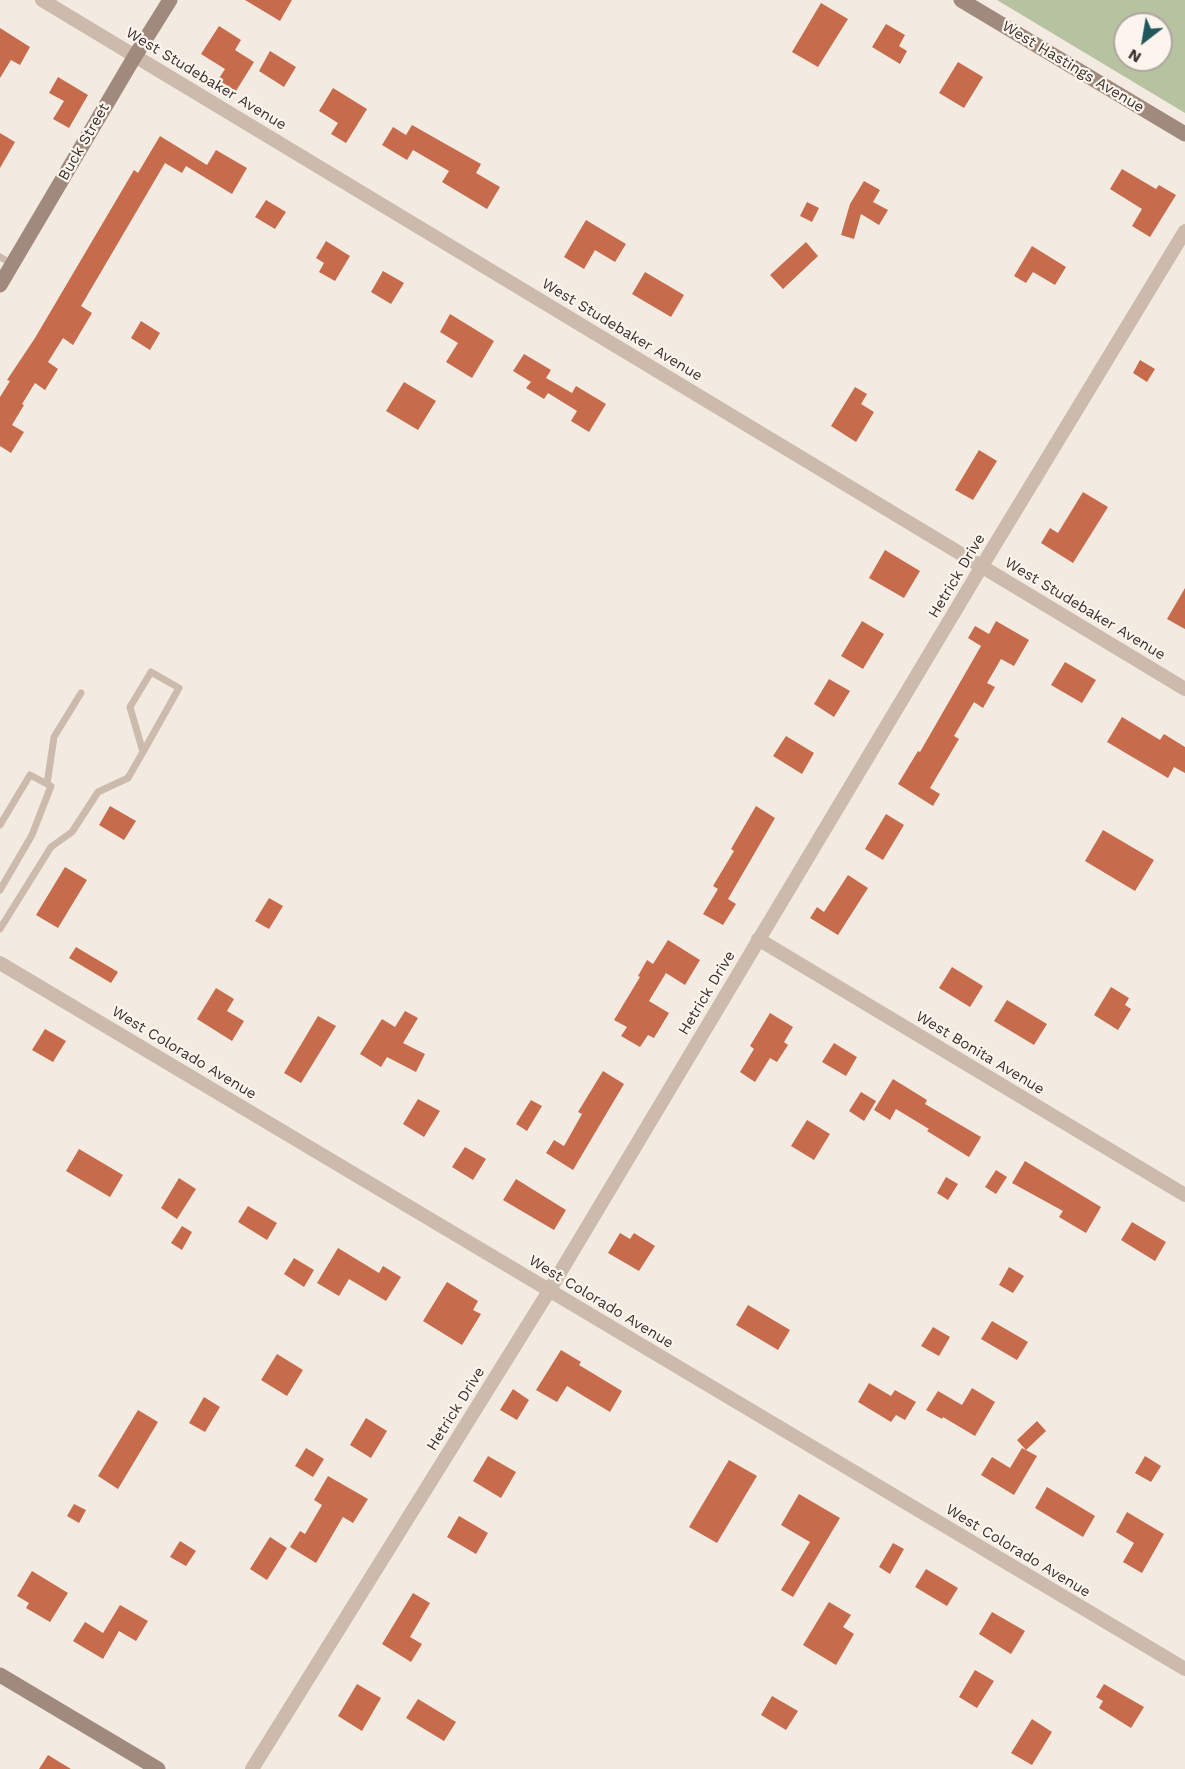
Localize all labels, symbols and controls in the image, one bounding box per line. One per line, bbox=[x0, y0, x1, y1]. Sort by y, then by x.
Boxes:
north arrow bbox=[1113, 12, 1173, 72]
street label: West Hastings Avenue bbox=[999, 17, 1147, 117]
street label: West Studebaker Avenue bbox=[122, 24, 290, 134]
text: N bbox=[1125, 45, 1144, 67]
street label: Buck Street bbox=[55, 100, 113, 184]
street label: West Studebaker Avenue bbox=[538, 275, 706, 385]
street label: Hetrick Drive bbox=[925, 531, 989, 621]
street label: West Studebaker Avenue bbox=[1001, 554, 1169, 664]
street label: Hetrick Drive bbox=[675, 948, 739, 1038]
street label: West Colorado Avenue bbox=[108, 1003, 260, 1103]
street label: West Bonita Avenue bbox=[912, 1007, 1048, 1099]
street label: West Colorado Avenue bbox=[525, 1252, 677, 1352]
street label: Hetrick Drive bbox=[423, 1364, 489, 1454]
street label: West Colorado Avenue bbox=[942, 1501, 1094, 1601]

